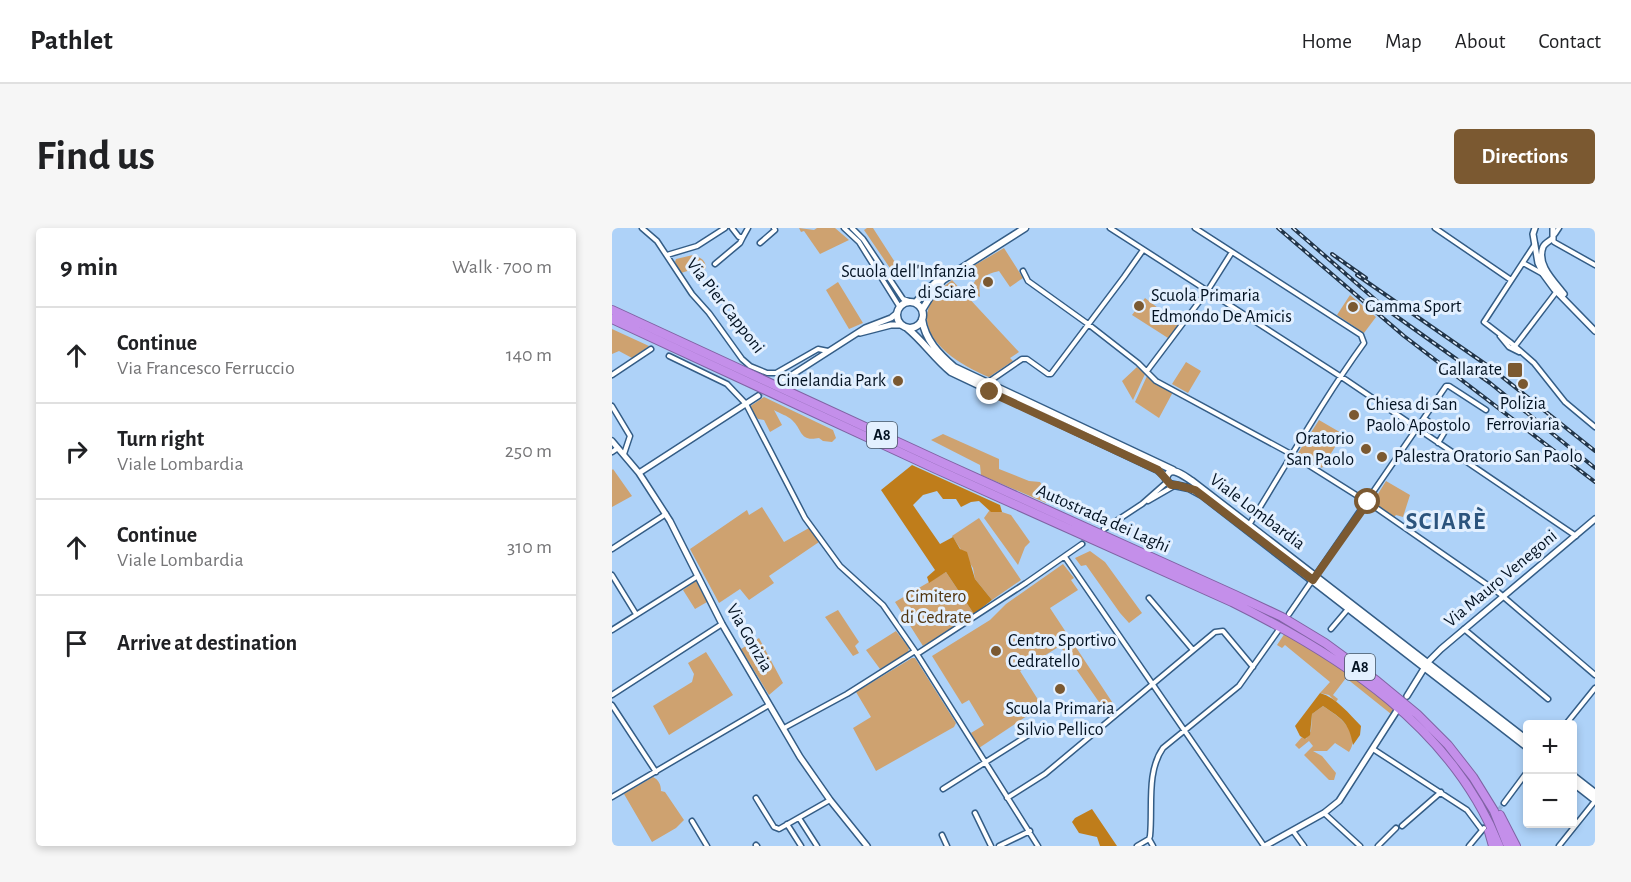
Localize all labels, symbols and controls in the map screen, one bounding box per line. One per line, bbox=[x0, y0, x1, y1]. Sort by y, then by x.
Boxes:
text: Pathlet bbox=[30, 27, 113, 55]
text: Home bbox=[1301, 31, 1352, 52]
text: Map bbox=[1385, 31, 1422, 52]
text: About bbox=[1455, 31, 1505, 52]
text: Contact bbox=[1538, 31, 1601, 52]
button: Directions bbox=[1454, 129, 1595, 184]
text: Find us bbox=[36, 135, 155, 177]
text: 9 min bbox=[60, 254, 118, 280]
street label: Via Pier Capponi bbox=[683, 255, 767, 357]
text: Walk · 700 m bbox=[452, 257, 552, 277]
place label: Scuola dell'Infanzia di Sciarè bbox=[841, 263, 976, 302]
marker: Scuola dell'Infanzia di Sciarè bbox=[981, 275, 995, 289]
place label: Scuola Primaria Edmondo De Amicis bbox=[1151, 287, 1292, 326]
place label: Gamma Sport bbox=[1365, 298, 1462, 316]
marker: Scuola Primaria Edmondo De Amicis bbox=[1132, 299, 1146, 313]
marker: Gamma Sport bbox=[1346, 300, 1360, 314]
text: Continue bbox=[117, 332, 197, 354]
icon: ahead bbox=[60, 339, 93, 372]
text: 140 m bbox=[506, 345, 552, 365]
text: Via Francesco Ferruccio bbox=[117, 358, 295, 378]
place label: Gallarate bbox=[1438, 361, 1502, 379]
marker: Gallarate bbox=[1506, 361, 1524, 379]
place label: Cinelandia Park bbox=[777, 372, 887, 390]
marker: Cinelandia Park bbox=[891, 374, 905, 388]
marker: Polizia Ferroviaria bbox=[1516, 377, 1530, 391]
route end bbox=[976, 378, 1002, 404]
place label: Polizia Ferroviaria bbox=[1486, 395, 1560, 434]
place label: Chiesa di San Paolo Apostolo bbox=[1366, 396, 1471, 435]
marker: Chiesa di San Paolo Apostolo bbox=[1347, 408, 1361, 422]
road number: A8 bbox=[867, 422, 897, 448]
text: Turn right bbox=[117, 428, 204, 450]
place label: Oratorio San Paolo bbox=[1286, 430, 1354, 469]
icon: right bbox=[60, 435, 93, 468]
text: 250 m bbox=[505, 441, 552, 461]
marker: Oratorio San Paolo bbox=[1359, 442, 1373, 456]
place label: Palestra Oratorio San Paolo bbox=[1394, 448, 1583, 466]
marker: Palestra Oratorio San Paolo bbox=[1375, 450, 1389, 464]
text: Viale Lombardia bbox=[117, 454, 244, 474]
street label: Viale Lombardia bbox=[1206, 471, 1308, 553]
street label: Autostrada dei Laghi bbox=[1034, 482, 1172, 556]
route start bbox=[1354, 488, 1380, 514]
district label: SCIARÈ bbox=[1405, 506, 1487, 534]
text: Continue bbox=[117, 524, 197, 546]
street label: Via Mauro Venegoni bbox=[1441, 527, 1561, 631]
icon: ahead bbox=[60, 531, 93, 564]
text: 310 m bbox=[507, 537, 552, 557]
text: Viale Lombardia bbox=[117, 550, 244, 570]
park label: Cimitero di Cedrate bbox=[900, 588, 972, 627]
street label: Via Gorizia bbox=[722, 601, 776, 675]
icon: arrive bbox=[60, 627, 93, 660]
text: Arrive at destination bbox=[117, 632, 297, 654]
place label: Centro Sportivo Cedratello bbox=[1008, 632, 1117, 671]
marker: Centro Sportivo Cedratello bbox=[989, 644, 1003, 658]
road number: A8 bbox=[1345, 654, 1375, 680]
marker: Scuola Primaria Silvio Pellico bbox=[1053, 682, 1067, 696]
place label: Scuola Primaria Silvio Pellico bbox=[1005, 700, 1115, 739]
map controls bbox=[1523, 720, 1577, 828]
button: + bbox=[1523, 720, 1577, 774]
button: − bbox=[1523, 774, 1577, 828]

